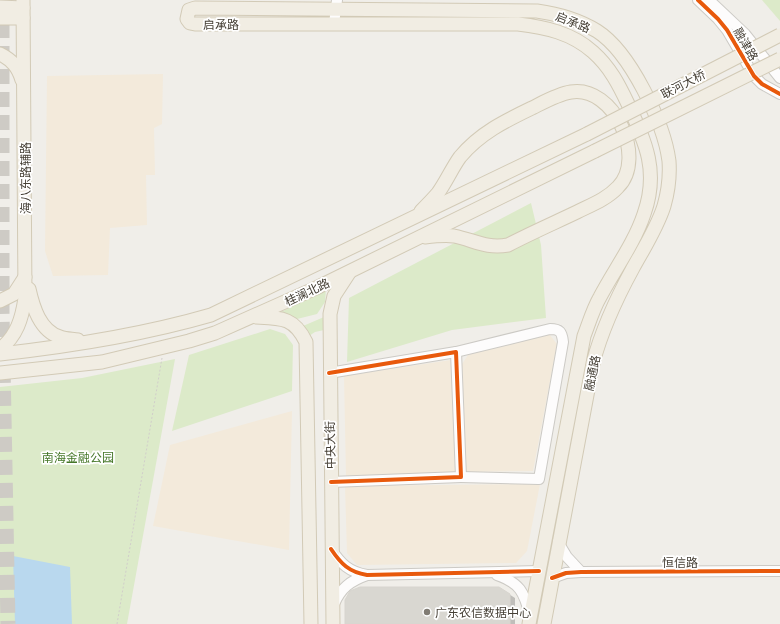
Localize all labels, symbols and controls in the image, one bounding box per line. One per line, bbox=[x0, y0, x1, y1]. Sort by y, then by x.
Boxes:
street label: 启承路 bbox=[553, 8, 593, 36]
street label: 启承路 bbox=[203, 17, 239, 32]
street label: 融津路 bbox=[731, 25, 761, 63]
street label: 联河大桥 bbox=[658, 66, 708, 102]
street label: 海八东路辅路 bbox=[18, 142, 33, 214]
street label: 桂澜北路 bbox=[282, 275, 332, 309]
street label: 融通路 bbox=[581, 354, 603, 392]
street label: 中央大街 bbox=[322, 421, 338, 469]
park label: 南海金融公园 bbox=[42, 450, 114, 465]
street label: 恒信路 bbox=[662, 555, 698, 570]
place label: 广东农信数据中心 bbox=[435, 605, 531, 620]
marker: 广东农信数据中心 bbox=[422, 607, 432, 617]

